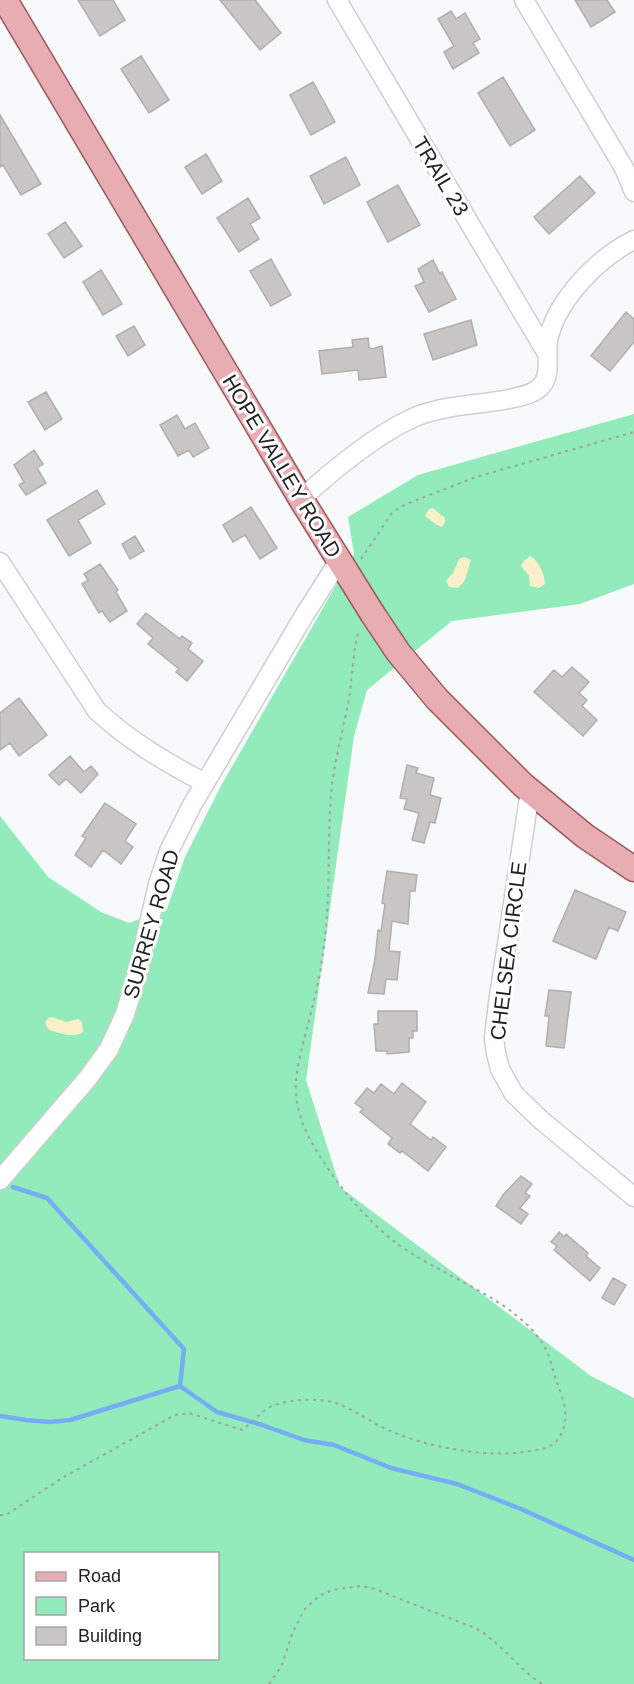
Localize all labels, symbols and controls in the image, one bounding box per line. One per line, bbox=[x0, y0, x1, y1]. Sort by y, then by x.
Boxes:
street label: TRAIL 23 bbox=[408, 132, 474, 220]
street label: HOPE VALLEY ROAD bbox=[218, 370, 346, 562]
street label: SURREY ROAD bbox=[119, 847, 183, 1001]
street label: CHELSEA CIRCLE bbox=[486, 860, 530, 1042]
legend bbox=[24, 1552, 219, 1660]
text: Road bbox=[78, 1566, 121, 1586]
text: Park bbox=[78, 1596, 116, 1616]
text: Building bbox=[78, 1626, 142, 1646]

